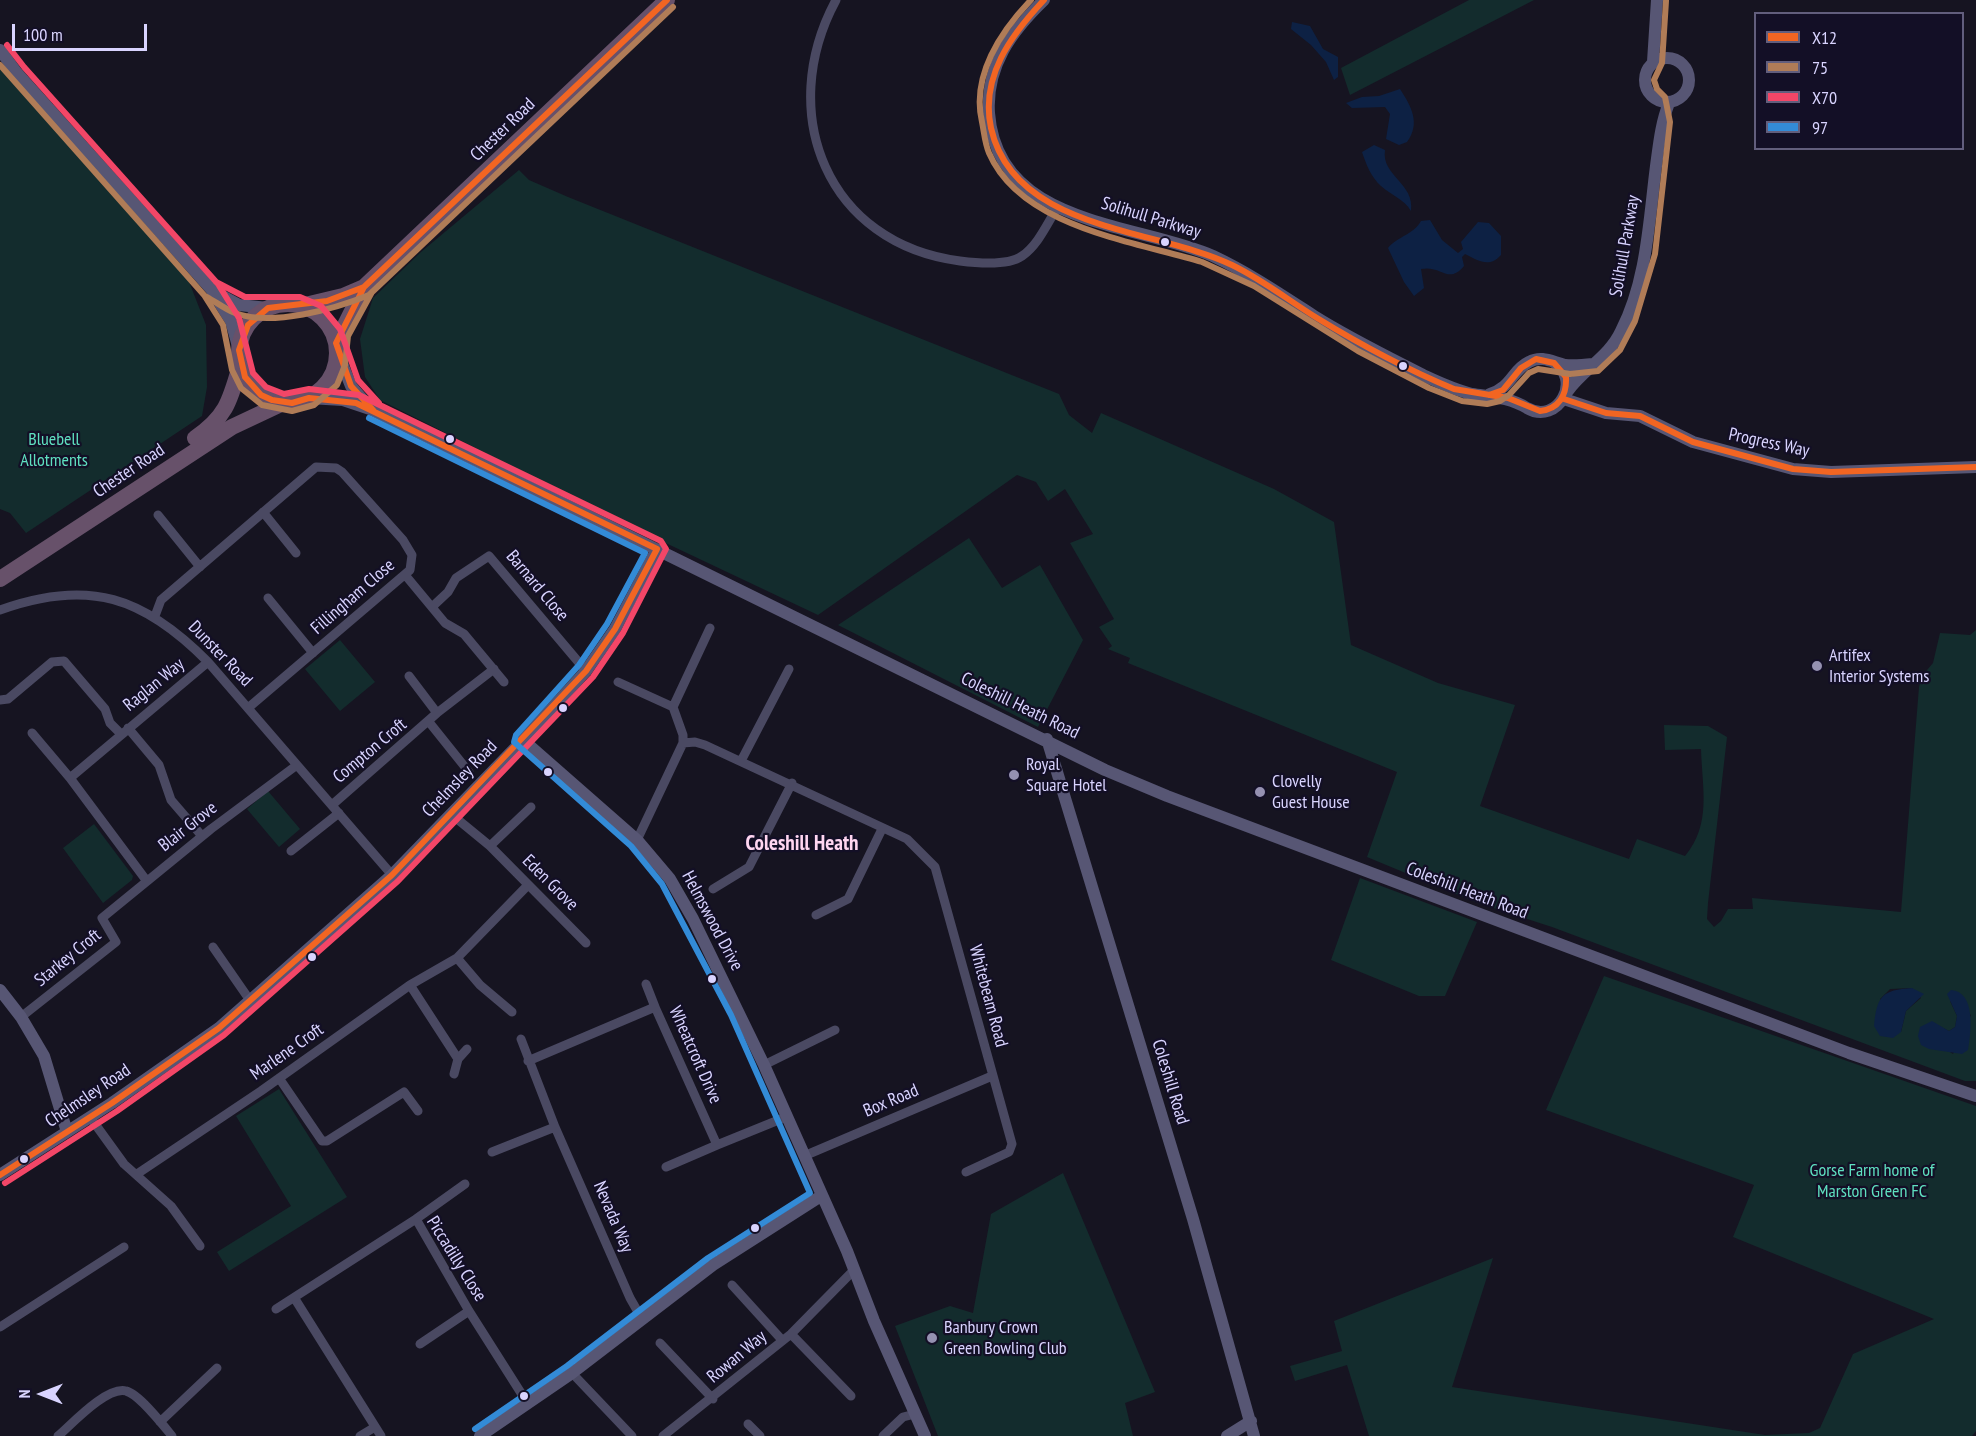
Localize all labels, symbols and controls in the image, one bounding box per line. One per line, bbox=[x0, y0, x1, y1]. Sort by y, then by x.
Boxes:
scale bar bbox=[15, 12, 150, 50]
legend bbox=[1754, 12, 1964, 150]
text: 100 m bbox=[23, 23, 63, 46]
text: X12 bbox=[1812, 26, 1837, 49]
text: 75 bbox=[1812, 56, 1828, 79]
text: X70 bbox=[1812, 86, 1837, 109]
street label: Chester Road bbox=[466, 94, 540, 166]
text: 97 bbox=[1812, 116, 1828, 139]
street label: Solihull Parkway bbox=[1099, 193, 1203, 243]
street label: Solihull Parkway bbox=[1605, 193, 1645, 299]
unlabelled marker bbox=[1159, 236, 1171, 248]
unlabelled marker bbox=[1397, 360, 1409, 372]
street label: Progress Way bbox=[1727, 424, 1811, 462]
park label: Bluebell Allotments bbox=[20, 429, 88, 472]
unlabelled marker bbox=[444, 433, 456, 445]
street label: Chester Road bbox=[89, 439, 169, 503]
street label: Barnard Close bbox=[501, 546, 573, 626]
street label: Fillingham Close bbox=[307, 555, 399, 639]
street label: Dunster Road bbox=[183, 617, 257, 691]
place label: Artifex Interior Systems bbox=[1829, 645, 1929, 688]
street label: Raglan Way bbox=[119, 654, 189, 716]
marker: Artifex Interior Systems bbox=[1810, 659, 1824, 673]
street label: Coleshill Heath Road bbox=[957, 668, 1083, 744]
unlabelled marker bbox=[557, 702, 569, 714]
street label: Compton Croft bbox=[329, 714, 411, 788]
street label: Chelmsley Road bbox=[418, 736, 502, 822]
place label: Royal Square Hotel bbox=[1026, 754, 1107, 796]
unlabelled marker bbox=[542, 766, 554, 778]
marker: Royal Square Hotel bbox=[1007, 768, 1021, 782]
place label: Clovelly Guest House bbox=[1272, 771, 1350, 814]
marker: Clovelly Guest House bbox=[1253, 785, 1267, 799]
street label: Blair Grove bbox=[154, 797, 222, 857]
district label: Coleshill Heath bbox=[746, 831, 858, 857]
street label: Eden Grove bbox=[517, 850, 583, 916]
street label: Coleshill Heath Road bbox=[1403, 858, 1531, 924]
street label: Helmswood Drive bbox=[677, 868, 747, 974]
street label: Starkey Croft bbox=[30, 925, 106, 991]
street label: Whitebeam Road bbox=[964, 943, 1012, 1049]
unlabelled marker bbox=[306, 951, 318, 963]
unlabelled marker bbox=[706, 973, 718, 985]
street label: Wheatcroft Drive bbox=[664, 1003, 726, 1107]
street label: Marlene Croft bbox=[246, 1019, 328, 1085]
street label: Coleshill Road bbox=[1147, 1037, 1193, 1127]
street label: Chelmsley Road bbox=[41, 1060, 135, 1132]
street label: Box Road bbox=[860, 1080, 922, 1122]
unlabelled marker bbox=[18, 1153, 30, 1165]
park label: Gorse Farm home of Marston Green FC bbox=[1810, 1160, 1934, 1202]
street label: Nevada Way bbox=[588, 1178, 638, 1256]
street label: Piccadilly Close bbox=[421, 1213, 491, 1305]
unlabelled marker bbox=[749, 1222, 761, 1234]
place label: Banbury Crown Green Bowling Club bbox=[944, 1317, 1067, 1360]
street label: Rowan Way bbox=[703, 1326, 771, 1388]
marker: Banbury Crown Green Bowling Club bbox=[925, 1331, 939, 1345]
north arrow bbox=[12, 1364, 72, 1424]
text: N bbox=[14, 1390, 34, 1398]
unlabelled marker bbox=[518, 1390, 530, 1402]

